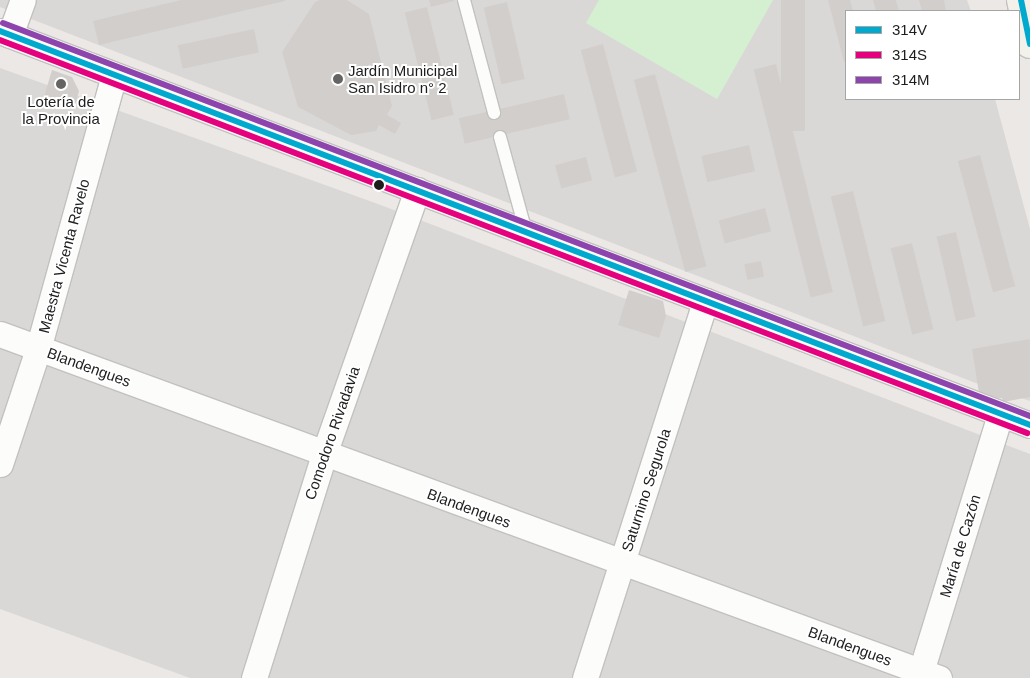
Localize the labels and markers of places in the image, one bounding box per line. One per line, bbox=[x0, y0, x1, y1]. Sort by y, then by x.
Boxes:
place label: Jardín Municipal San Isidro n° 2 bbox=[348, 61, 457, 96]
marker: Jardín Municipal San Isidro n° 2 bbox=[332, 73, 344, 85]
marker: Lotería de la Provincia bbox=[55, 78, 67, 90]
place label: Lotería de la Provincia bbox=[22, 92, 100, 127]
unlabelled marker bbox=[374, 180, 384, 190]

